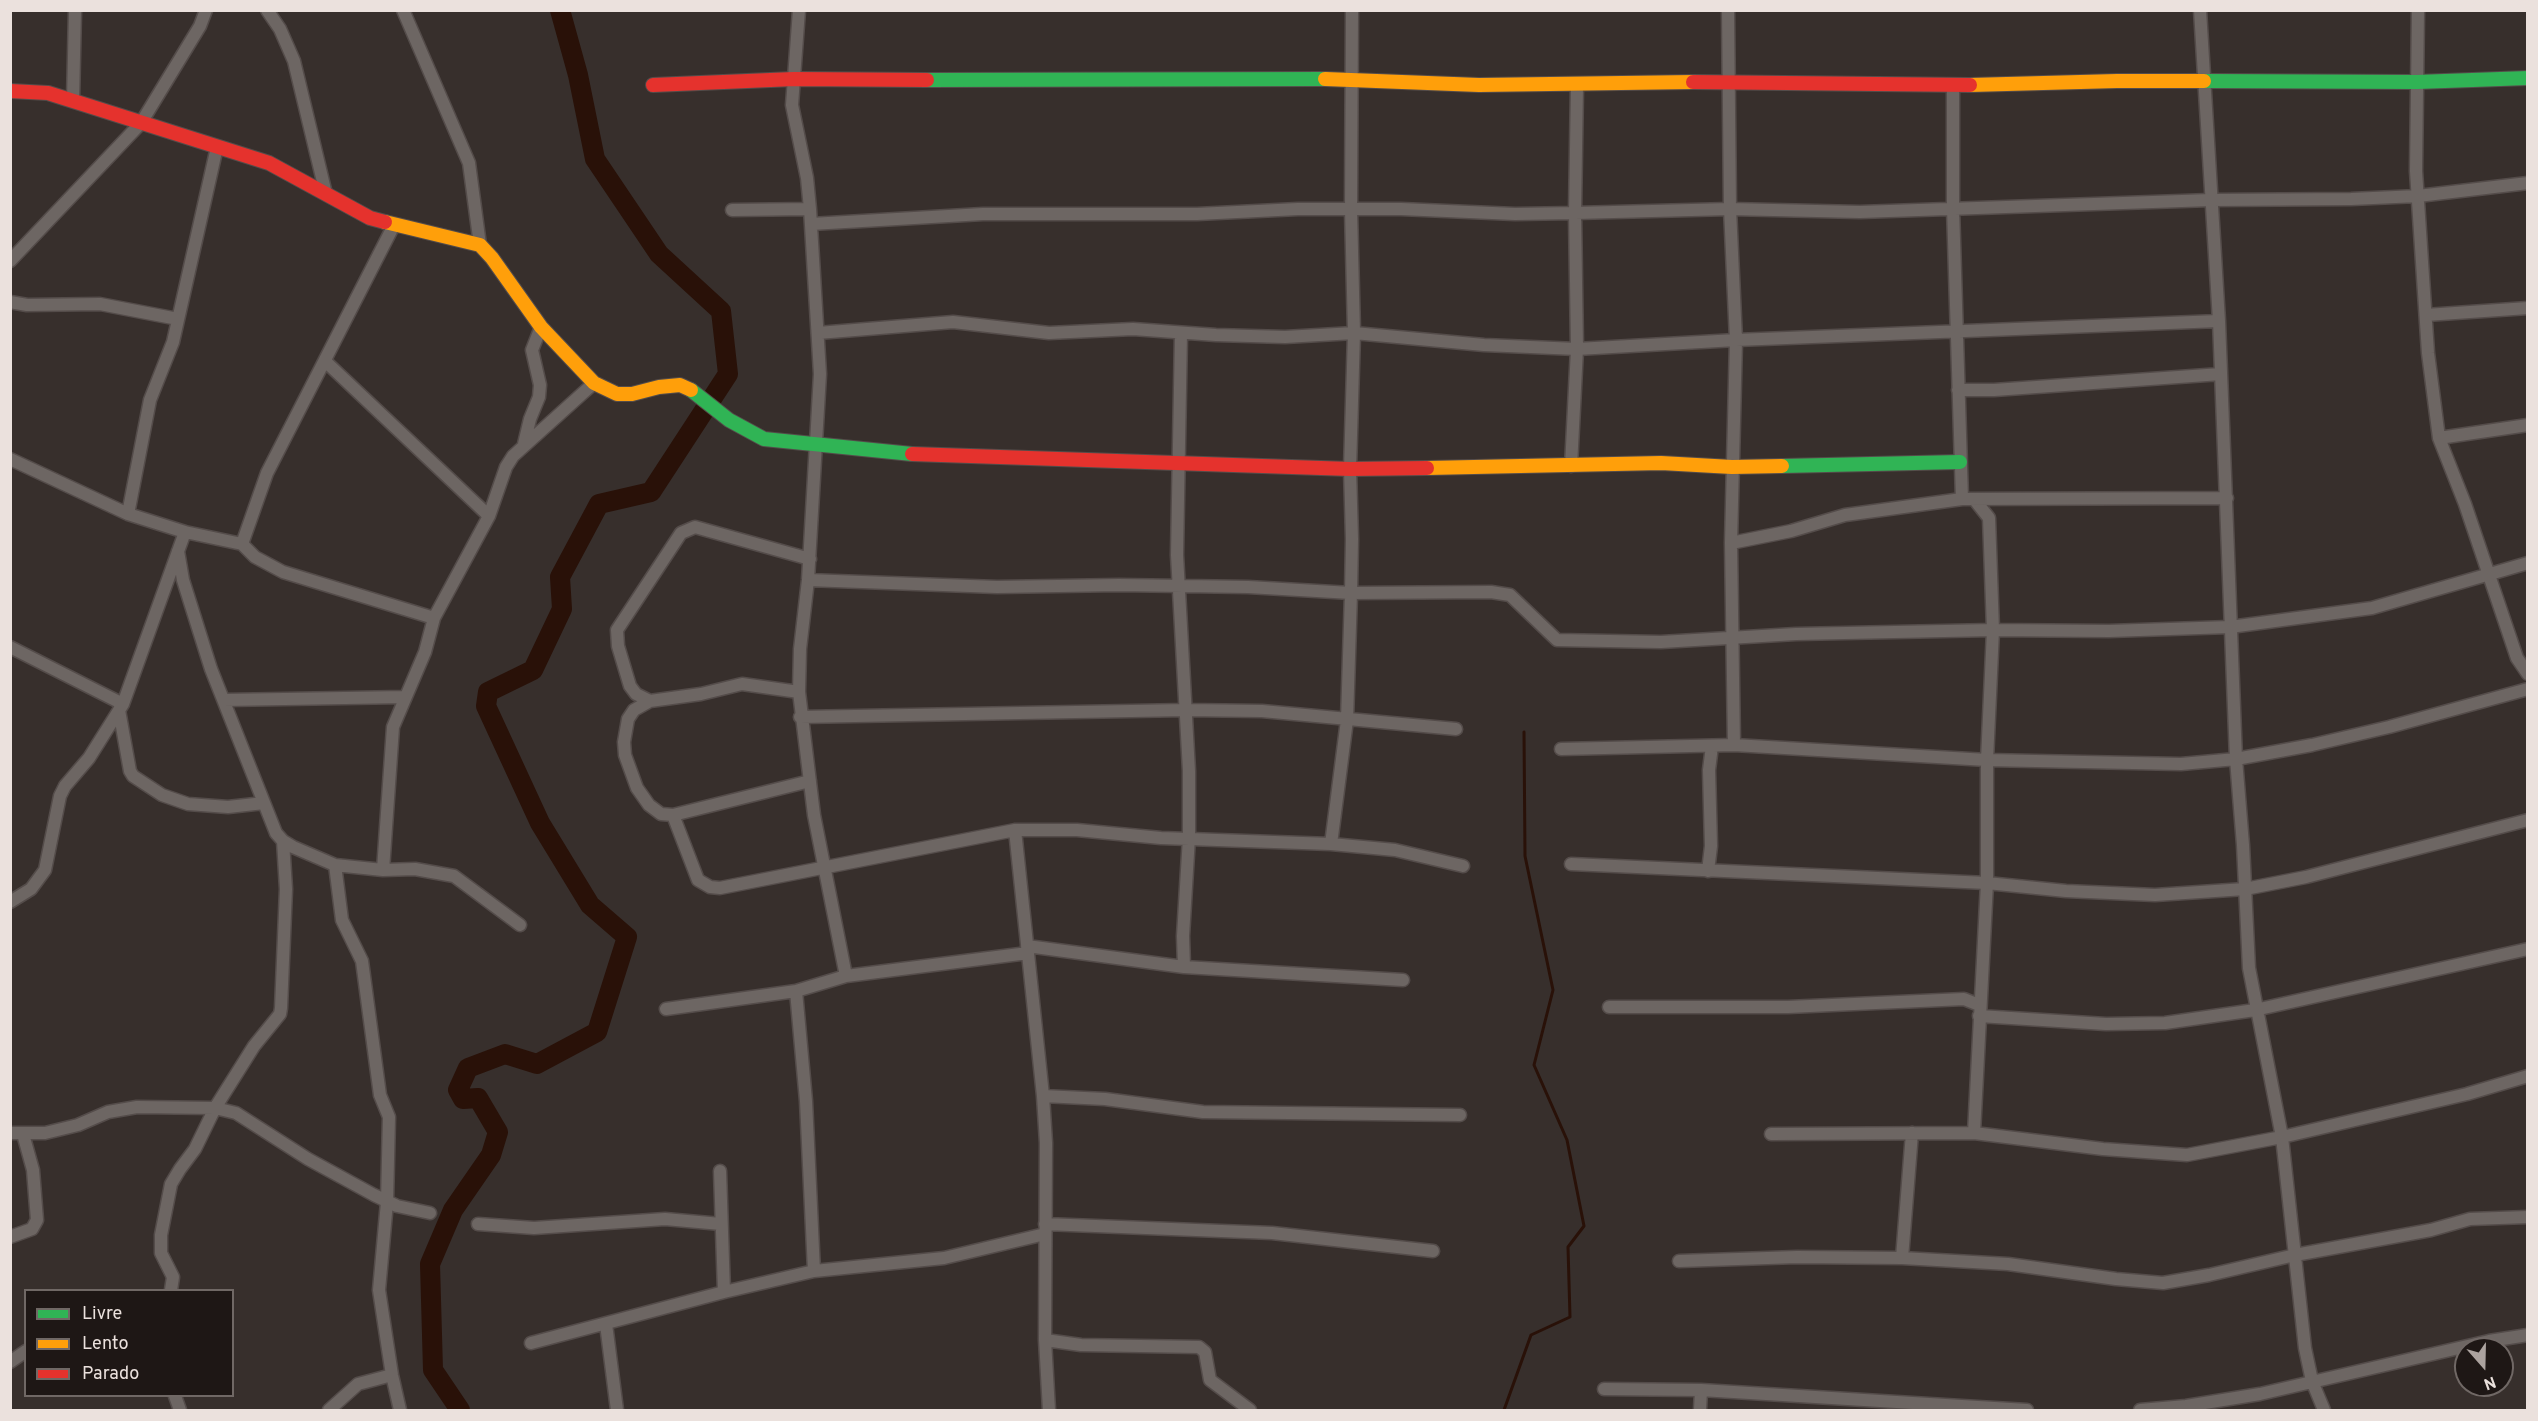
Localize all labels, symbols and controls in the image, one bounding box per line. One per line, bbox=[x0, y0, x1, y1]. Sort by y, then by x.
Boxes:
legend bbox=[24, 1289, 234, 1397]
text: Livre bbox=[82, 1303, 122, 1326]
text: Lento bbox=[82, 1333, 128, 1356]
north arrow bbox=[2454, 1337, 2514, 1397]
text: Parado bbox=[82, 1363, 139, 1386]
text: N bbox=[2481, 1371, 2498, 1393]

